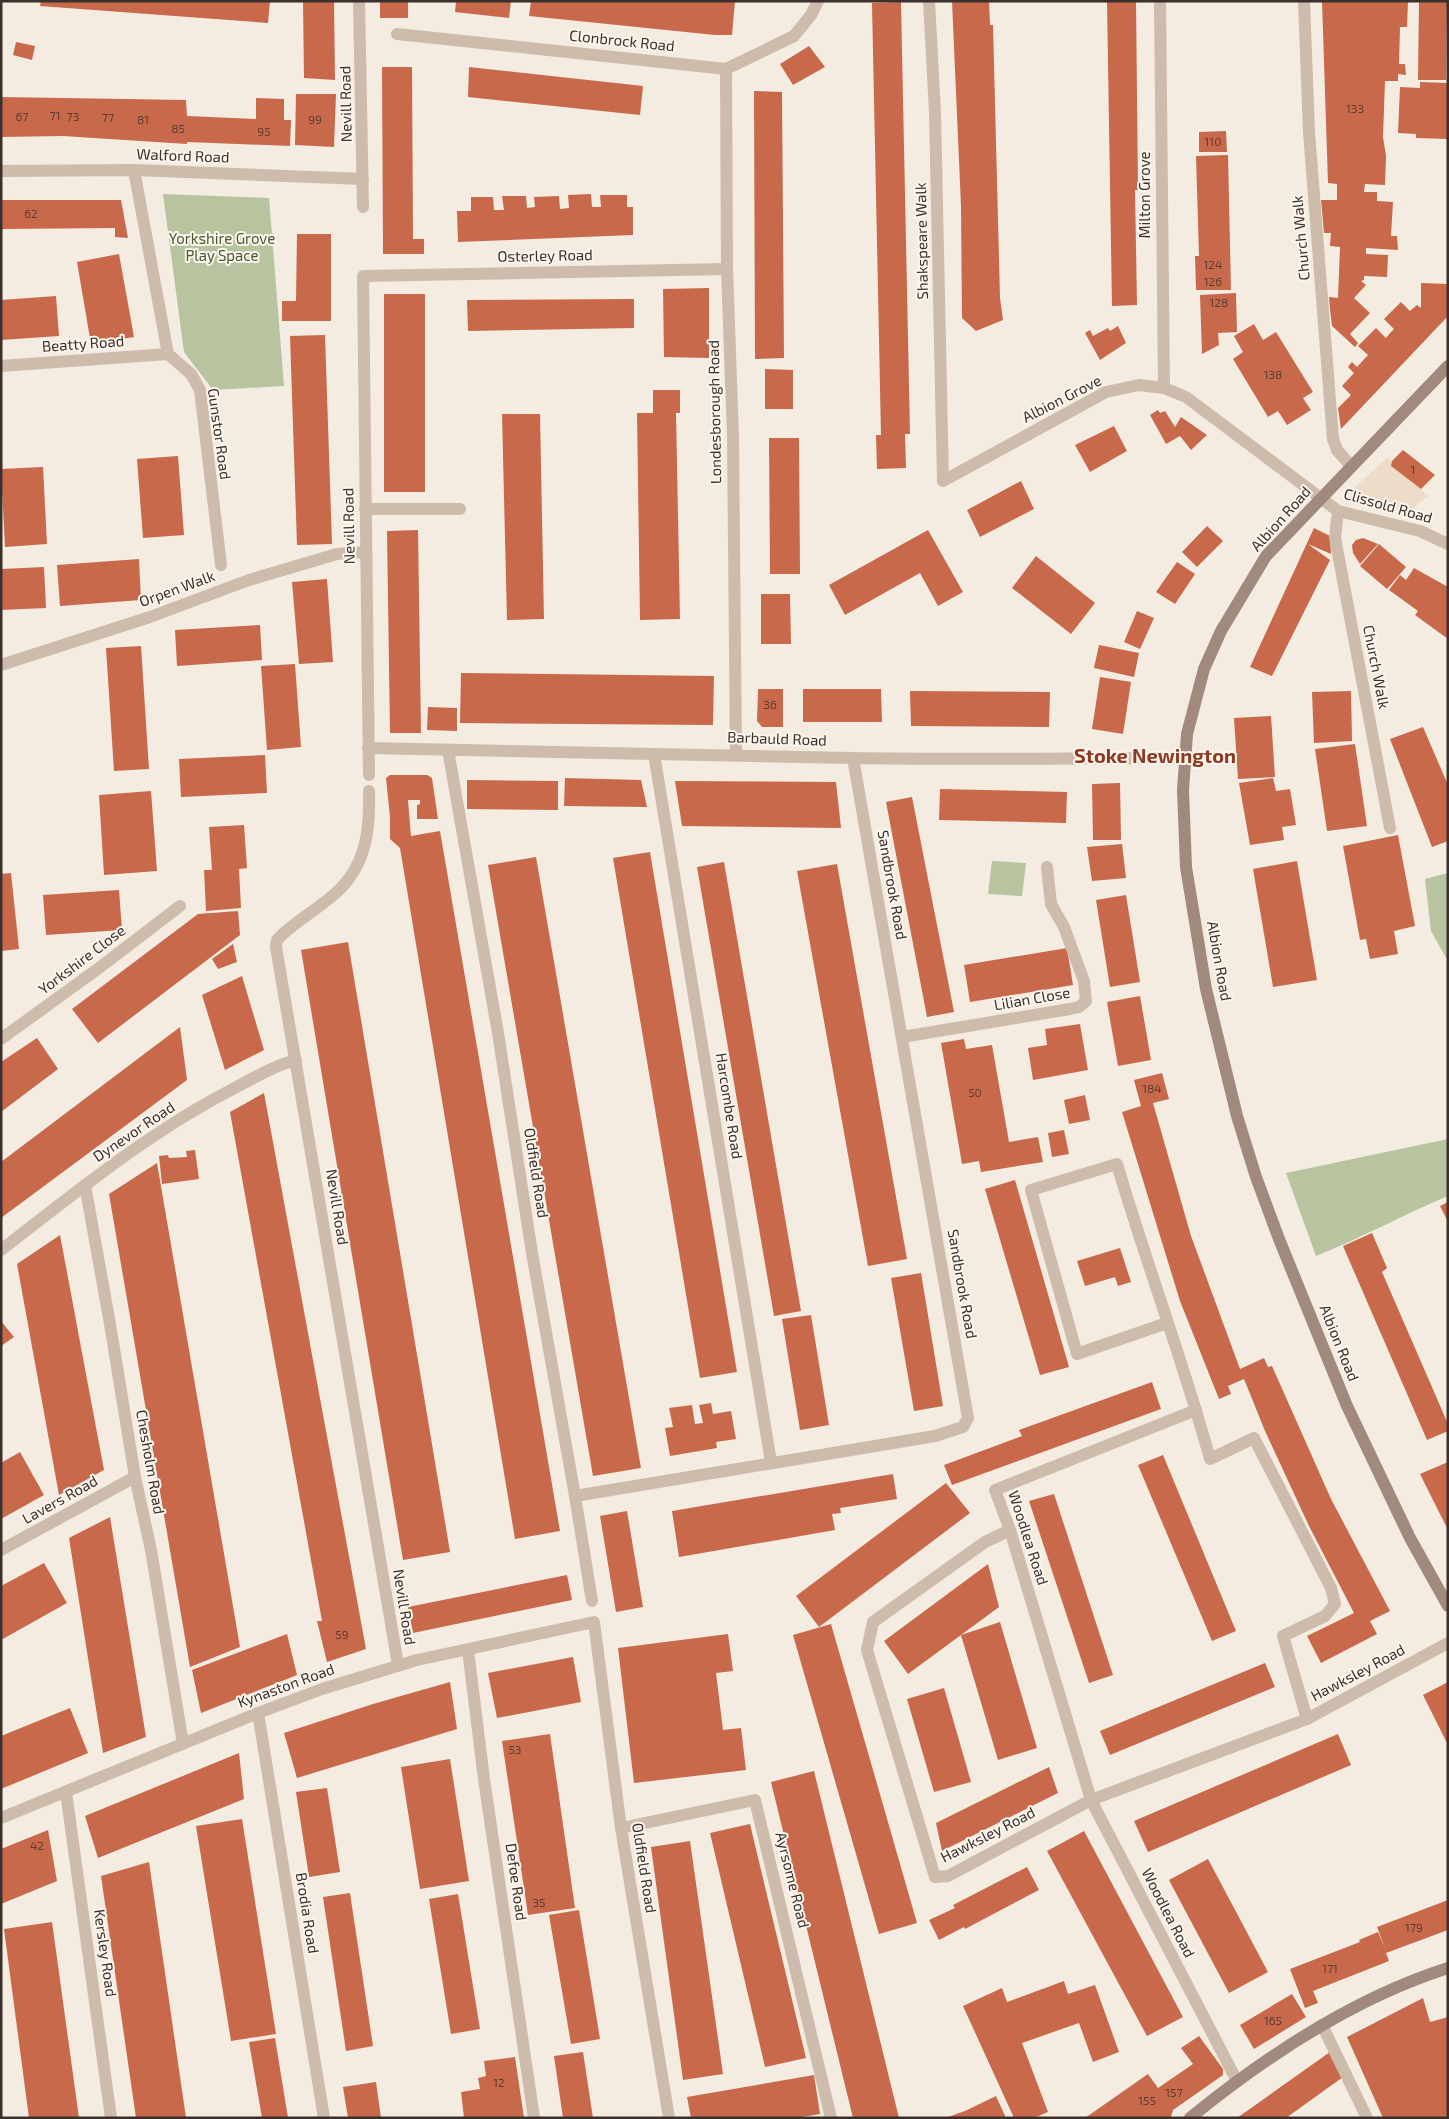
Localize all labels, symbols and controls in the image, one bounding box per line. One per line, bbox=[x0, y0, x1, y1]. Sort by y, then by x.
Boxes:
street label: Clonbrock Road bbox=[569, 26, 676, 54]
street label: Nevill Road bbox=[335, 66, 355, 143]
house number: 133 bbox=[1346, 101, 1364, 115]
house number: 71 bbox=[50, 108, 60, 122]
house number: 67 bbox=[15, 109, 29, 123]
house number: 73 bbox=[67, 109, 79, 123]
house number: 77 bbox=[102, 110, 114, 124]
house number: 81 bbox=[137, 112, 149, 126]
house number: 99 bbox=[308, 112, 322, 126]
house number: 85 bbox=[171, 121, 185, 135]
house number: 95 bbox=[257, 124, 271, 138]
house number: 110 bbox=[1205, 134, 1221, 148]
street label: Walford Road bbox=[136, 144, 230, 166]
street label: Milton Grove bbox=[1135, 151, 1153, 239]
street label: Shakspeare Walk bbox=[911, 182, 931, 300]
street label: Church Walk bbox=[1287, 195, 1313, 281]
house number: 62 bbox=[24, 206, 38, 220]
park label: Yorkshire Grove Play Space bbox=[169, 229, 275, 264]
street label: Osterley Road bbox=[497, 245, 593, 265]
house number: 124 bbox=[1204, 257, 1222, 271]
house number: 126 bbox=[1204, 274, 1222, 288]
house number: 128 bbox=[1210, 295, 1228, 309]
street label: Beatty Road bbox=[41, 331, 125, 355]
street label: Londesborough Road bbox=[704, 340, 724, 484]
house number: 138 bbox=[1264, 367, 1282, 381]
street label: Albion Grove bbox=[1019, 371, 1104, 426]
street label: Gunstor Road bbox=[205, 387, 235, 481]
house number: 1 bbox=[1411, 462, 1415, 476]
street label: Albion Road bbox=[1246, 482, 1314, 555]
street label: Clissold Road bbox=[1342, 484, 1435, 526]
street label: Nevill Road bbox=[338, 488, 358, 565]
street label: Orpen Walk bbox=[136, 566, 217, 610]
street label: Church Walk bbox=[1360, 623, 1394, 711]
house number: 36 bbox=[763, 697, 777, 711]
street label: Barbauld Road bbox=[727, 727, 827, 749]
district label: Stoke Newington bbox=[1074, 743, 1236, 767]
street label: Sandbrook Road bbox=[875, 829, 911, 941]
street label: Albion Road bbox=[1204, 919, 1236, 1002]
street label: Yorkshire Close bbox=[34, 921, 128, 998]
street label: Lilian Close bbox=[992, 982, 1071, 1014]
street label: Harcombe Road bbox=[713, 1051, 747, 1160]
house number: 184 bbox=[1142, 1081, 1162, 1095]
house number: 50 bbox=[968, 1085, 982, 1099]
street label: Dynevor Road bbox=[89, 1097, 178, 1165]
street label: Oldfield Road bbox=[521, 1126, 553, 1219]
street label: Nevill Road bbox=[323, 1168, 353, 1246]
street label: Sandbrook Road bbox=[945, 1228, 981, 1340]
street label: Albion Road bbox=[1316, 1302, 1363, 1384]
street label: Chesholm Road bbox=[133, 1408, 169, 1515]
street label: Lavers Road bbox=[19, 1471, 100, 1527]
street label: Woodlea Road bbox=[1005, 1488, 1053, 1587]
street label: Nevill Road bbox=[390, 1568, 420, 1646]
house number: 59 bbox=[335, 1627, 349, 1641]
street label: Hawksley Road bbox=[1307, 1640, 1408, 1704]
street label: Kynaston Road bbox=[235, 1659, 337, 1711]
house number: 53 bbox=[508, 1742, 522, 1756]
street label: Hawksley Road bbox=[937, 1803, 1038, 1866]
street label: Oldfield Road bbox=[629, 1821, 661, 1914]
street label: Ayrsome Road bbox=[772, 1830, 814, 1930]
house number: 42 bbox=[30, 1838, 44, 1852]
street label: Defoe Road bbox=[503, 1842, 531, 1922]
street label: Woodlea Road bbox=[1139, 1865, 1199, 1960]
street label: Brodia Road bbox=[293, 1871, 323, 1955]
house number: 35 bbox=[532, 1895, 546, 1909]
street label: Kersley Road bbox=[91, 1908, 121, 1998]
house number: 179 bbox=[1405, 1920, 1423, 1934]
house number: 171 bbox=[1322, 1961, 1338, 1975]
house number: 165 bbox=[1264, 2013, 1282, 2027]
house number: 12 bbox=[493, 2075, 505, 2089]
house number: 157 bbox=[1165, 2085, 1183, 2099]
house number: 155 bbox=[1138, 2093, 1156, 2107]

